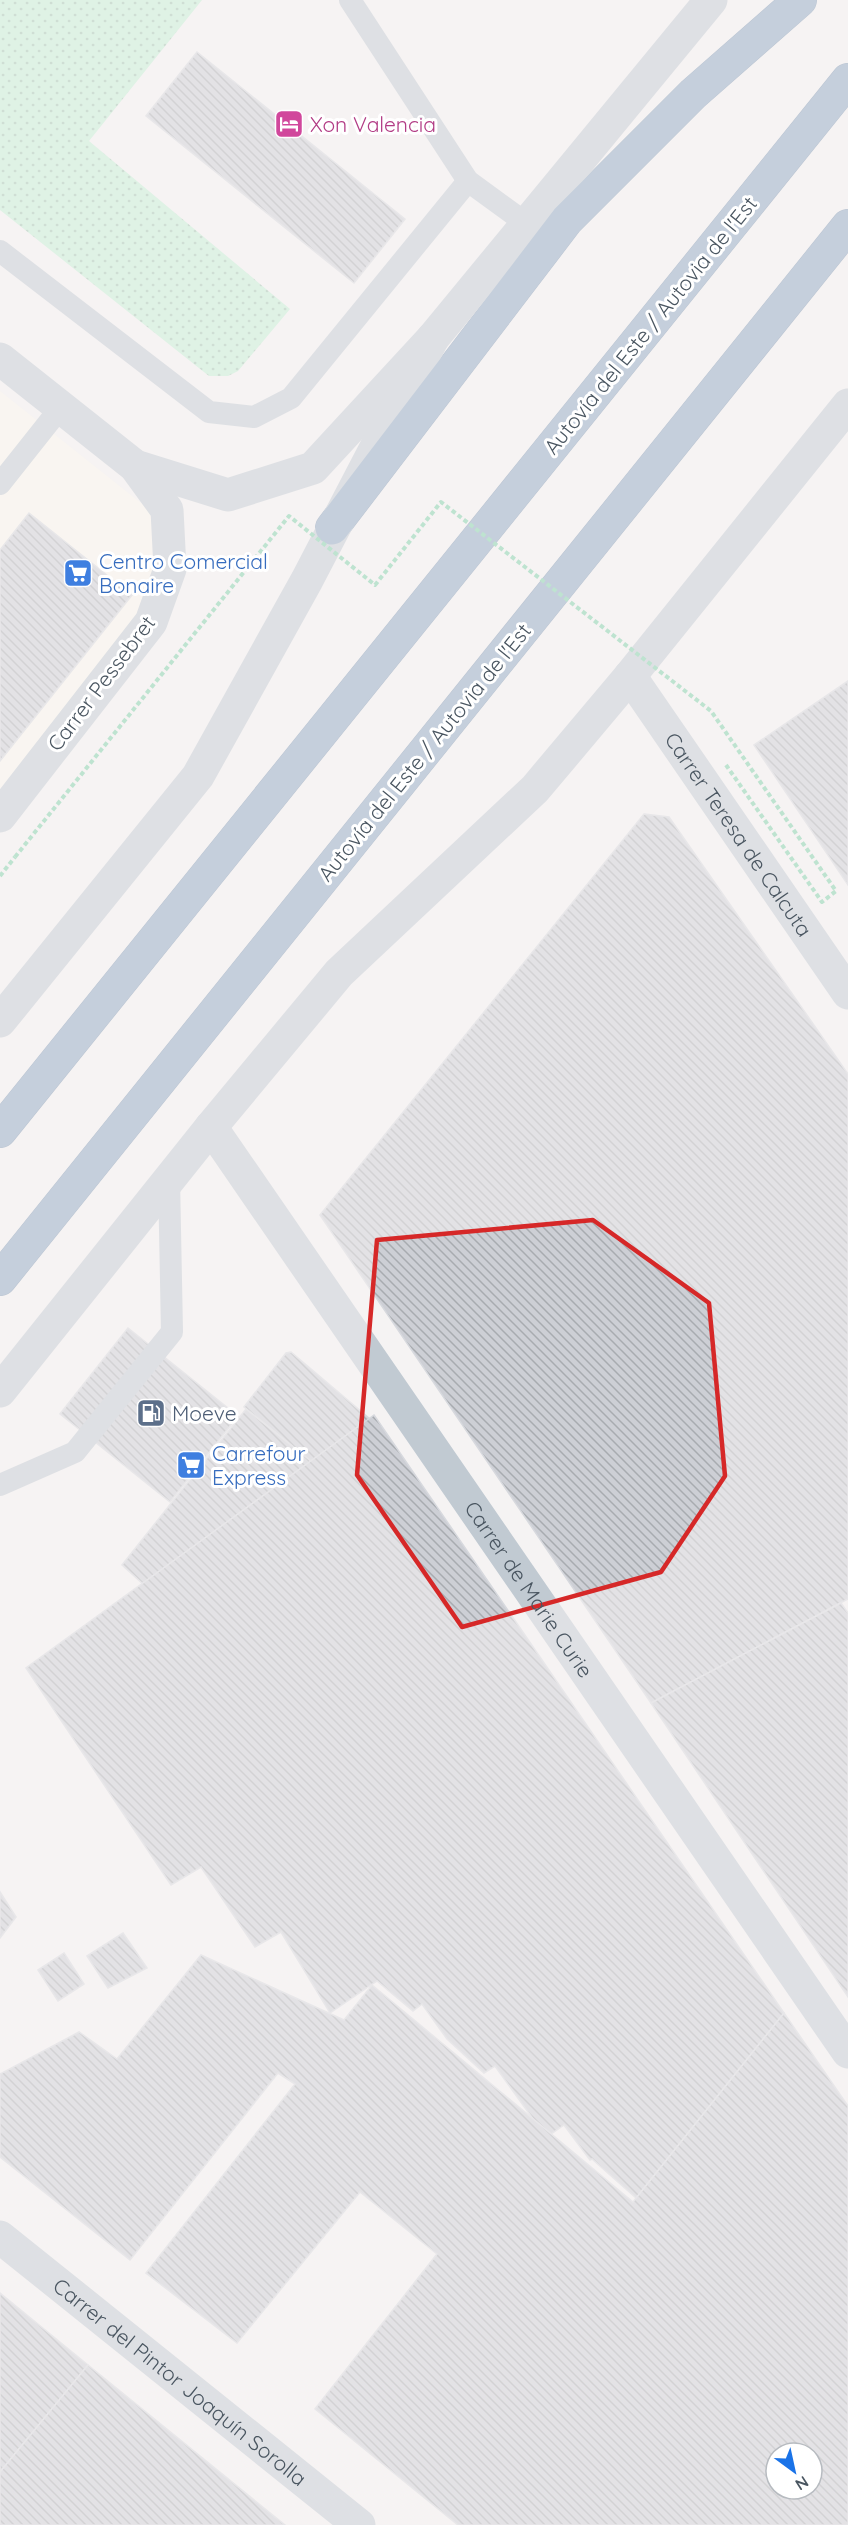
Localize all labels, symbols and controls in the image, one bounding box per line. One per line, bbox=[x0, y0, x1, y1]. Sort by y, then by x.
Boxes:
hotel icon: Xon Valencia bbox=[273, 108, 305, 140]
place label: Xon Valencia bbox=[310, 111, 436, 137]
street label: Autovía del Este / Autovia de l'Est bbox=[538, 191, 762, 459]
place label: Centro Comercial Bonaire bbox=[99, 548, 268, 598]
supermarket icon: Centro Comercial Bonaire bbox=[62, 557, 94, 589]
street label: Carrer Pessebret bbox=[42, 610, 160, 756]
street label: Autovía del Este / Autovia de l'Est bbox=[312, 618, 536, 886]
street label: Carrer Teresa de Calcuta bbox=[660, 727, 818, 941]
fuel station icon: Moeve bbox=[135, 1397, 167, 1429]
place label: Moeve bbox=[172, 1400, 237, 1426]
place label: Carrefour Express bbox=[212, 1440, 306, 1490]
supermarket icon: Carrefour Express bbox=[175, 1449, 207, 1481]
street label: Carrer de Marie Curie bbox=[459, 1496, 599, 1682]
street label: Carrer del Pintor Joaquín Sorolla bbox=[48, 2272, 312, 2491]
north arrow bbox=[764, 2441, 824, 2501]
text: N bbox=[792, 2472, 813, 2495]

